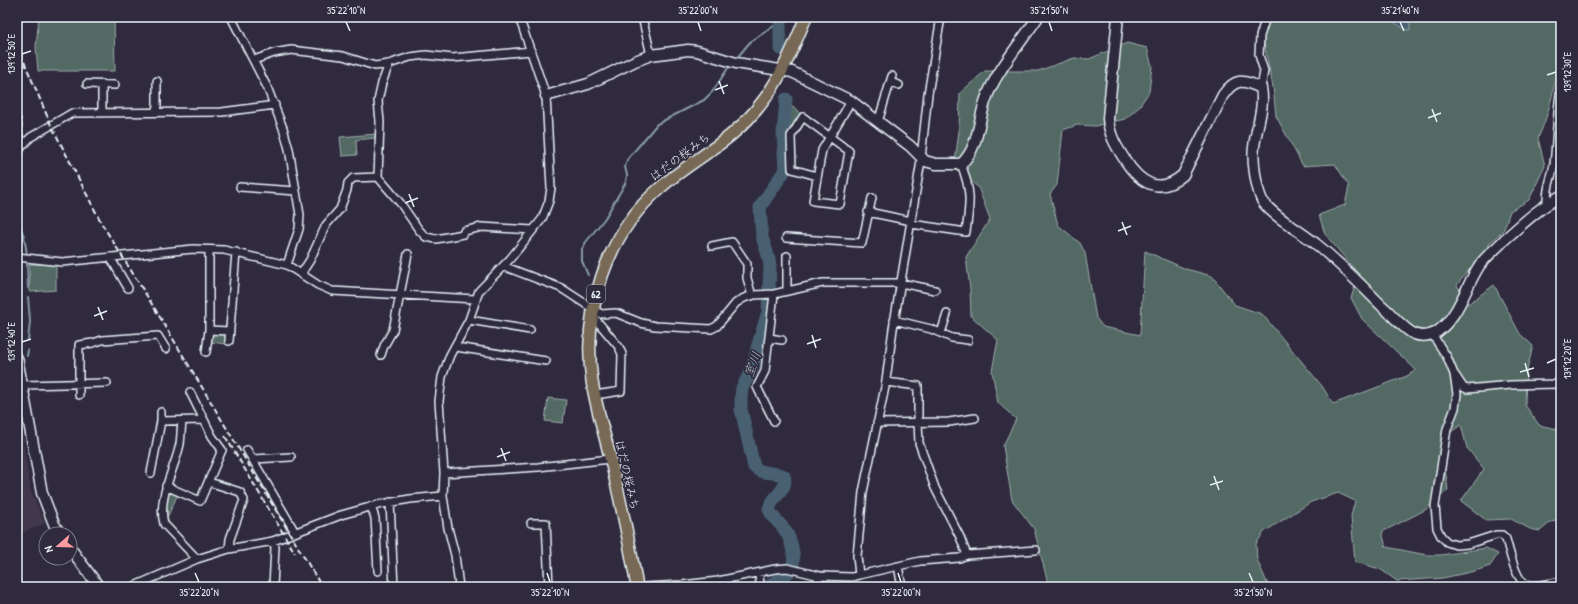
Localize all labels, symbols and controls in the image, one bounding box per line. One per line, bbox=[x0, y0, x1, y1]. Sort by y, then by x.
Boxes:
text: 35°22'10"N bbox=[327, 4, 365, 17]
text: 35°22'00"N bbox=[678, 4, 718, 17]
text: 35°21'50"N bbox=[1030, 4, 1068, 17]
text: 35°21'40"N bbox=[1381, 4, 1419, 17]
text: 139°12'50"E bbox=[5, 33, 18, 74]
text: 139°12'30"E bbox=[1561, 51, 1574, 92]
street label: はだの桜みち bbox=[646, 128, 713, 185]
road number: 62 bbox=[587, 285, 605, 303]
text: 139°12'40"E bbox=[5, 322, 18, 362]
text: 139°12'20"E bbox=[1561, 338, 1574, 379]
water label: 室川 bbox=[739, 349, 765, 379]
street label: はだの桜みち bbox=[611, 438, 644, 512]
north arrow bbox=[38, 526, 78, 566]
text: N bbox=[41, 544, 56, 555]
text: 35°22'20"N bbox=[179, 586, 219, 599]
text: 35°22'10"N bbox=[531, 586, 569, 599]
text: 35°22'00"N bbox=[881, 586, 921, 599]
text: 35°21'50"N bbox=[1234, 586, 1272, 599]

